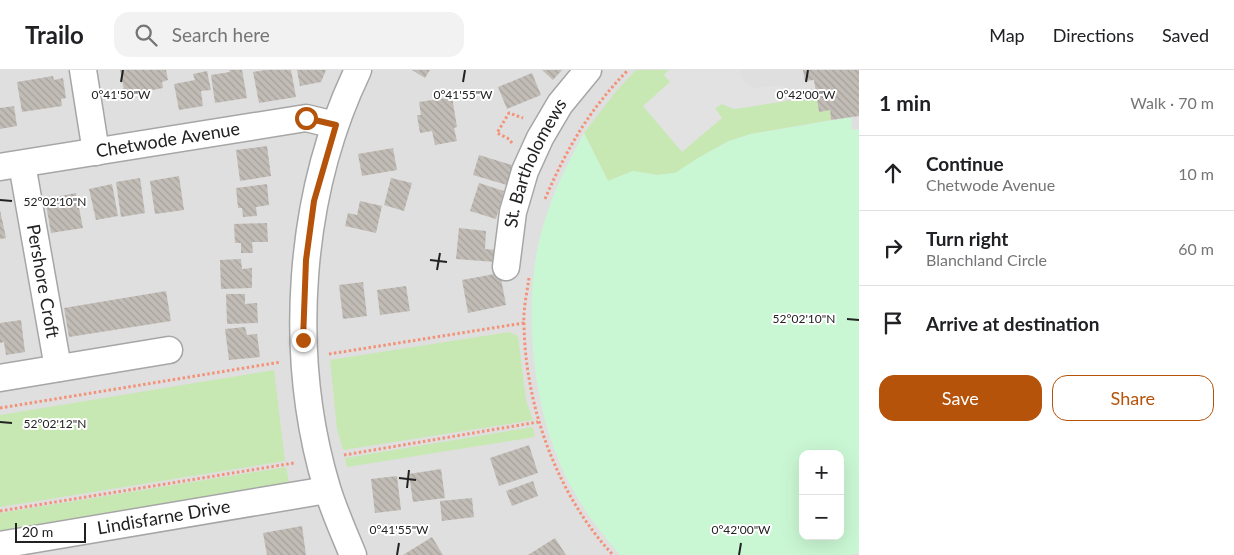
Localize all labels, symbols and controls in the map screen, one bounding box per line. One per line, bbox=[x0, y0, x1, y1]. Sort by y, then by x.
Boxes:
search box bbox=[114, 12, 464, 57]
text: Trailo bbox=[25, 20, 84, 49]
icon: search bbox=[132, 21, 160, 49]
text: Search here bbox=[172, 23, 270, 46]
text: Map bbox=[989, 24, 1025, 46]
text: Directions bbox=[1053, 24, 1134, 46]
text: Saved bbox=[1162, 24, 1209, 46]
text: 0°41'50"W bbox=[91, 87, 151, 102]
text: 0°41'55"W bbox=[433, 87, 493, 102]
text: 0°42'00"W bbox=[776, 87, 836, 102]
text: 1 min bbox=[879, 90, 931, 115]
street label: St. Bartholomews bbox=[499, 93, 571, 229]
text: Walk · 70 m bbox=[1130, 93, 1214, 112]
route start bbox=[295, 107, 318, 130]
street label: Chetwode Avenue bbox=[94, 117, 241, 161]
text: Continue bbox=[926, 152, 1004, 175]
icon: ahead bbox=[879, 159, 907, 187]
text: 10 m bbox=[1178, 164, 1214, 183]
text: Chetwode Avenue bbox=[926, 175, 1055, 194]
text: 52°02'10"N bbox=[24, 194, 86, 209]
street label: Pershore Croft bbox=[23, 222, 65, 340]
text: Turn right bbox=[926, 227, 1008, 250]
icon: right bbox=[879, 234, 907, 262]
text: 60 m bbox=[1178, 239, 1214, 258]
text: Blanchland Circle bbox=[926, 250, 1047, 269]
icon: arrive bbox=[879, 309, 907, 337]
text: 52°02'10"N bbox=[773, 311, 835, 326]
text: Arrive at destination bbox=[926, 312, 1099, 335]
route end bbox=[292, 329, 315, 352]
button: Save bbox=[879, 375, 1042, 421]
button: Share bbox=[1052, 375, 1214, 421]
text: 52°02'12"N bbox=[24, 416, 86, 431]
map controls bbox=[799, 450, 844, 540]
button: + bbox=[799, 450, 844, 495]
street label: Lindisfarne Drive bbox=[95, 494, 232, 539]
button: − bbox=[799, 495, 844, 540]
scale bar bbox=[15, 520, 86, 543]
text: 0°41'55"W bbox=[369, 522, 429, 537]
text: 0°42'00"W bbox=[711, 522, 771, 537]
text: 20 m bbox=[22, 523, 53, 540]

